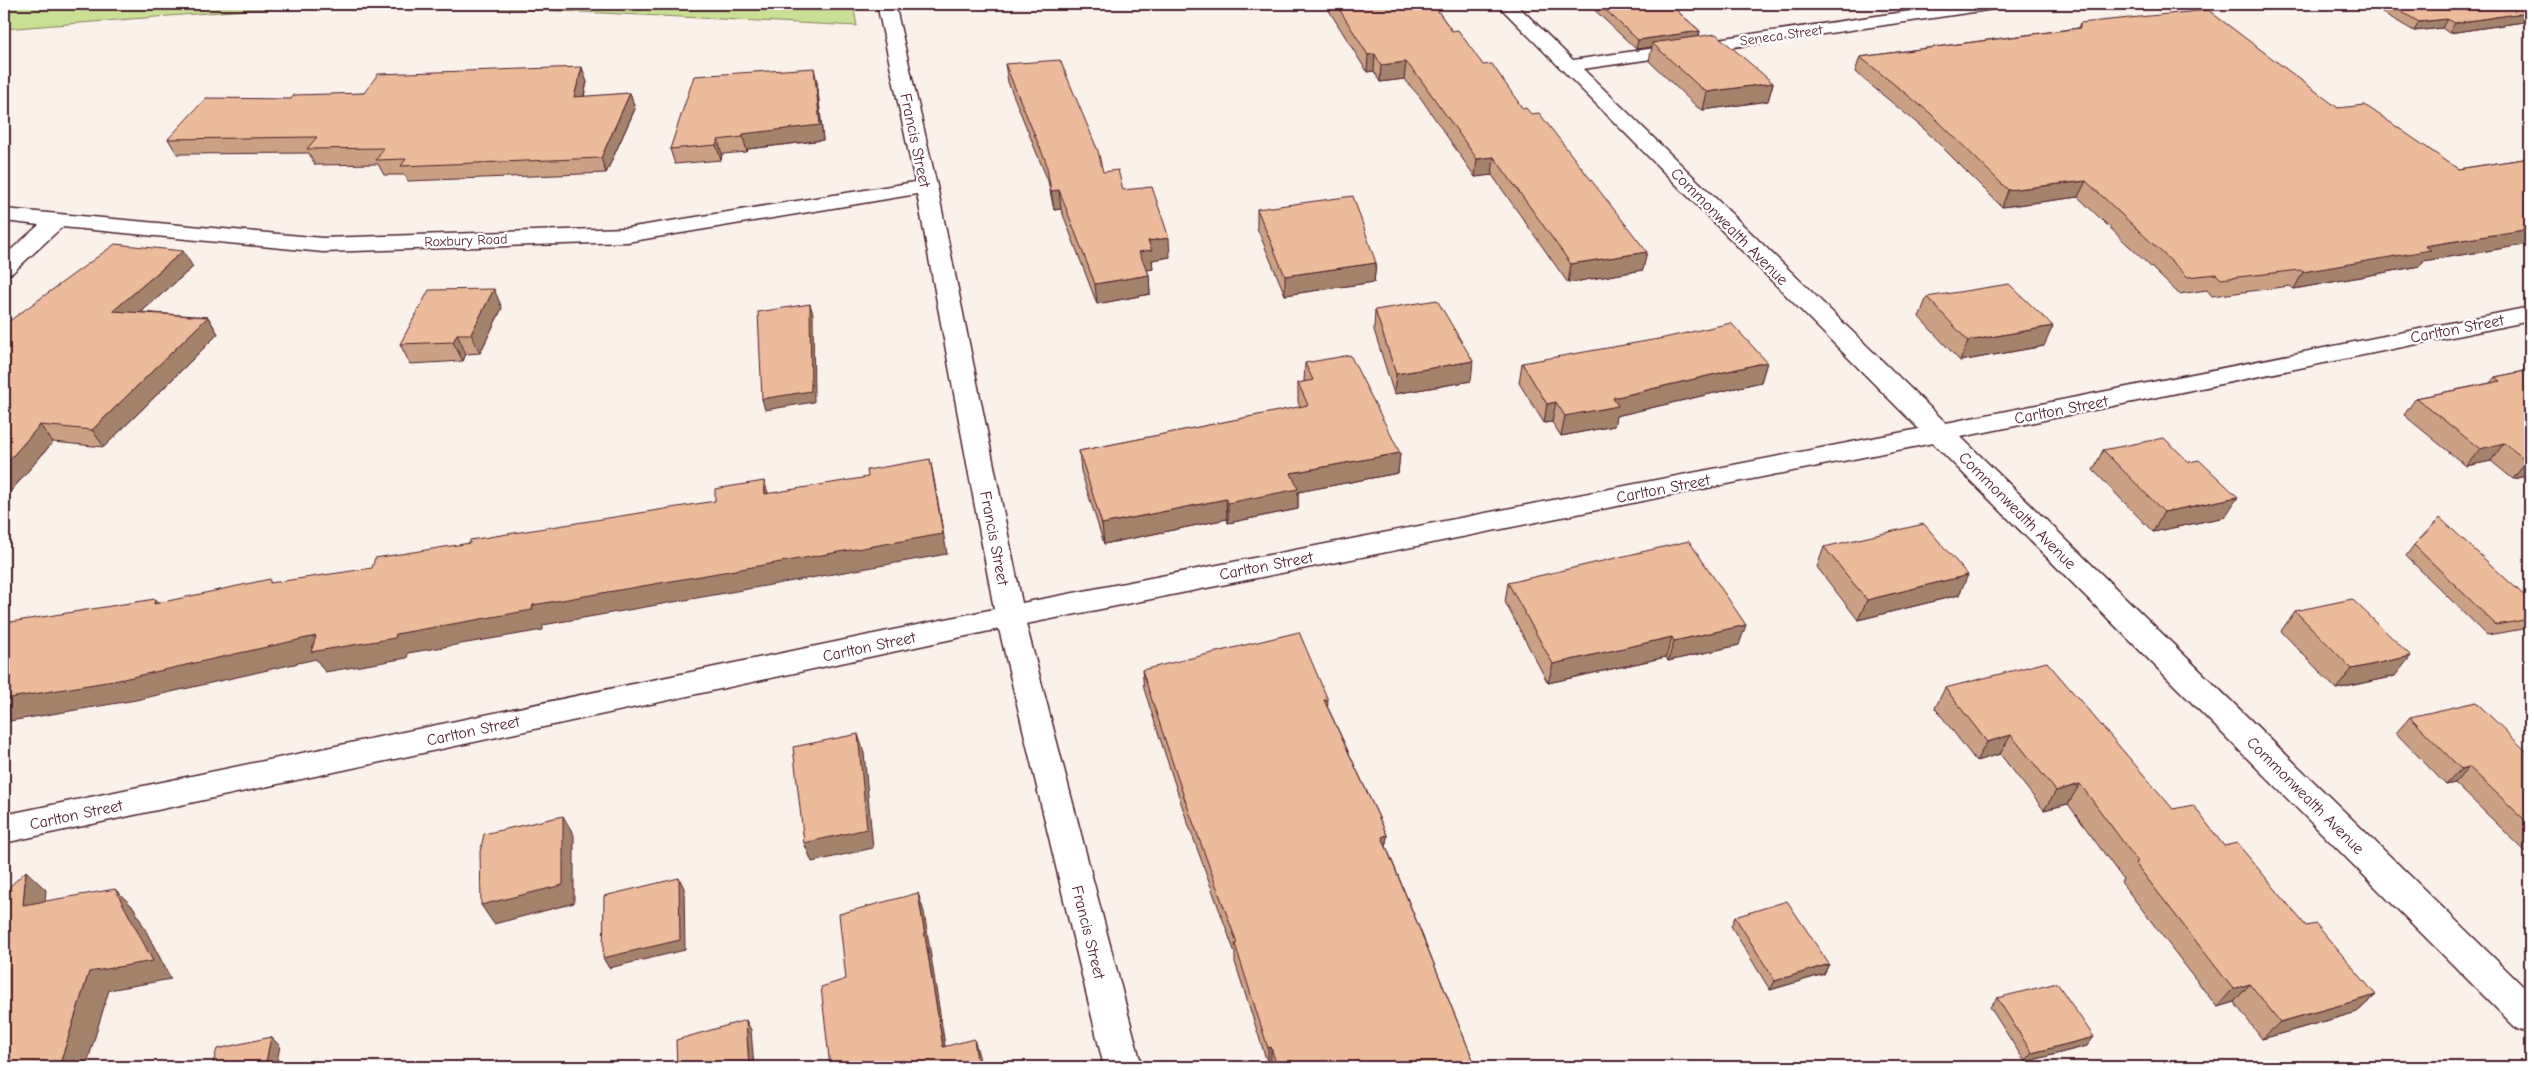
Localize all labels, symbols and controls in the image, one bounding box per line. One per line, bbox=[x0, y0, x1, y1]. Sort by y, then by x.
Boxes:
street label: Seneca Street bbox=[1739, 21, 1824, 50]
street label: Francis Street bbox=[896, 91, 934, 189]
street label: Commonwealth Avenue bbox=[1667, 164, 1792, 289]
street label: Roxbury Road bbox=[424, 231, 508, 250]
street label: Carlton Street bbox=[2409, 311, 2506, 347]
street label: Carlton Street bbox=[2013, 392, 2110, 428]
street label: Commonwealth Avenue bbox=[1955, 448, 2080, 573]
street label: Carlton Street bbox=[1615, 471, 1712, 507]
street label: Francis Street bbox=[976, 489, 1012, 587]
street label: Carlton Street bbox=[1218, 548, 1315, 584]
street label: Carlton Street bbox=[821, 628, 918, 666]
street label: Carlton Street bbox=[425, 712, 522, 750]
street label: Commonwealth Avenue bbox=[2243, 733, 2368, 858]
street label: Carlton Street bbox=[28, 796, 125, 834]
street label: Francis Street bbox=[1068, 884, 1108, 981]

